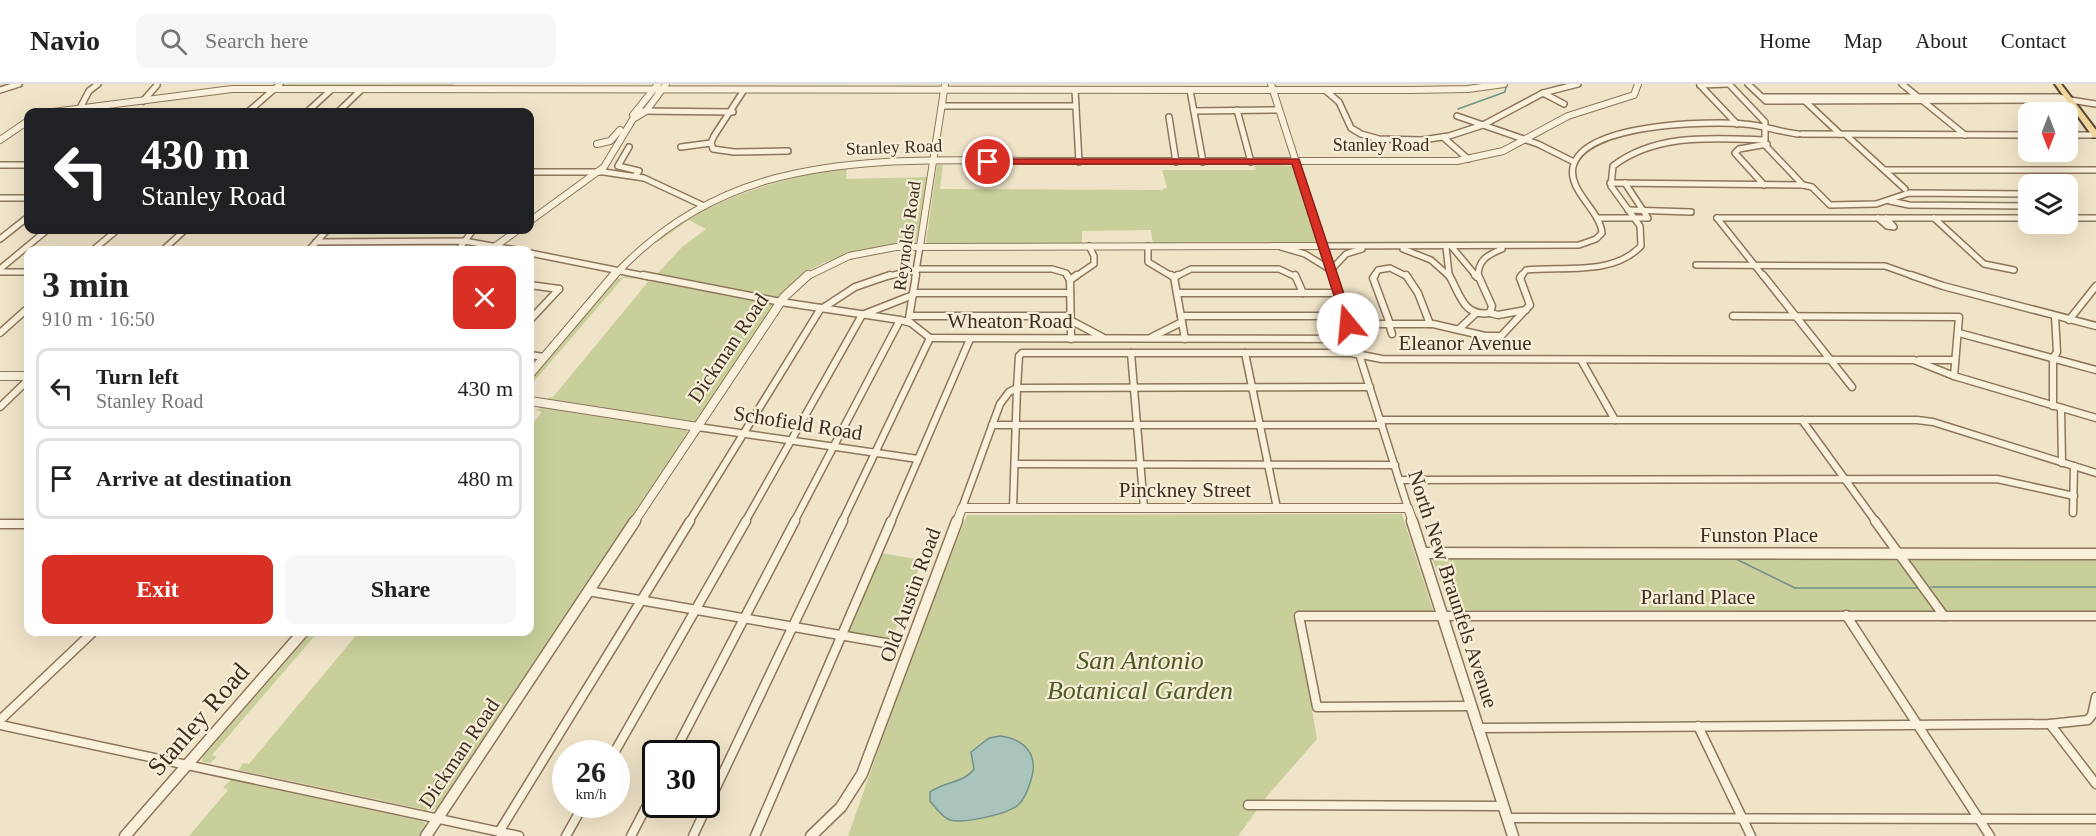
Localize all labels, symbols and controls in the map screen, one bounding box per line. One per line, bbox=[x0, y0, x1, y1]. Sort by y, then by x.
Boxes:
search box bbox=[136, 14, 556, 68]
text: Navio bbox=[30, 25, 100, 56]
icon: search bbox=[157, 25, 190, 58]
text: Search here bbox=[205, 28, 308, 53]
text: Home bbox=[1759, 29, 1811, 53]
text: Map bbox=[1844, 29, 1882, 53]
text: About bbox=[1915, 29, 1968, 53]
text: Contact bbox=[2001, 29, 2066, 53]
north arrow bbox=[2018, 102, 2078, 162]
map controls bbox=[2018, 102, 2078, 234]
icon: left bbox=[42, 132, 120, 210]
text: 430 m bbox=[141, 132, 250, 178]
street label: Stanley Road bbox=[845, 135, 943, 159]
street label: Stanley Road bbox=[1333, 135, 1429, 155]
pin bbox=[962, 136, 1013, 187]
icon: arrive bbox=[971, 145, 1004, 178]
button: layers bbox=[2018, 174, 2078, 234]
street label: Reynolds Road bbox=[889, 180, 925, 292]
text: Stanley Road bbox=[141, 181, 286, 211]
text: 3 min bbox=[42, 265, 129, 305]
button: close bbox=[453, 266, 516, 329]
street label: Dickman Road bbox=[683, 288, 774, 407]
position arrow bbox=[1316, 292, 1380, 356]
text: 910 m · 16:50 bbox=[42, 308, 155, 330]
street label: Wheaton Road bbox=[947, 309, 1073, 333]
street label: Eleanor Avenue bbox=[1398, 331, 1532, 355]
text: Turn left bbox=[96, 364, 179, 389]
icon: left bbox=[45, 372, 78, 405]
text: 430 m bbox=[457, 376, 513, 401]
text: Stanley Road bbox=[96, 390, 203, 412]
street label: Schofield Road bbox=[732, 401, 865, 445]
icon: arrive bbox=[45, 462, 78, 495]
text: Arrive at destination bbox=[96, 466, 292, 491]
text: 480 m bbox=[457, 466, 513, 491]
street label: North New Braunfels Avenue bbox=[1403, 467, 1503, 711]
street label: Pinckney Street bbox=[1119, 478, 1251, 502]
street label: Funston Place bbox=[1700, 523, 1818, 547]
street label: Old Austin Road bbox=[875, 524, 946, 665]
button: Exit bbox=[42, 555, 273, 624]
button: Share bbox=[285, 555, 516, 624]
street label: Parland Place bbox=[1641, 585, 1755, 609]
park label: San Antonio Botanical Garden bbox=[1047, 646, 1233, 705]
street label: Stanley Road bbox=[142, 657, 255, 781]
street label: Dickman Road bbox=[414, 693, 505, 812]
speed limit sign: 30 bbox=[642, 740, 720, 818]
text: 26 bbox=[576, 755, 606, 788]
text: km/h bbox=[576, 786, 606, 802]

